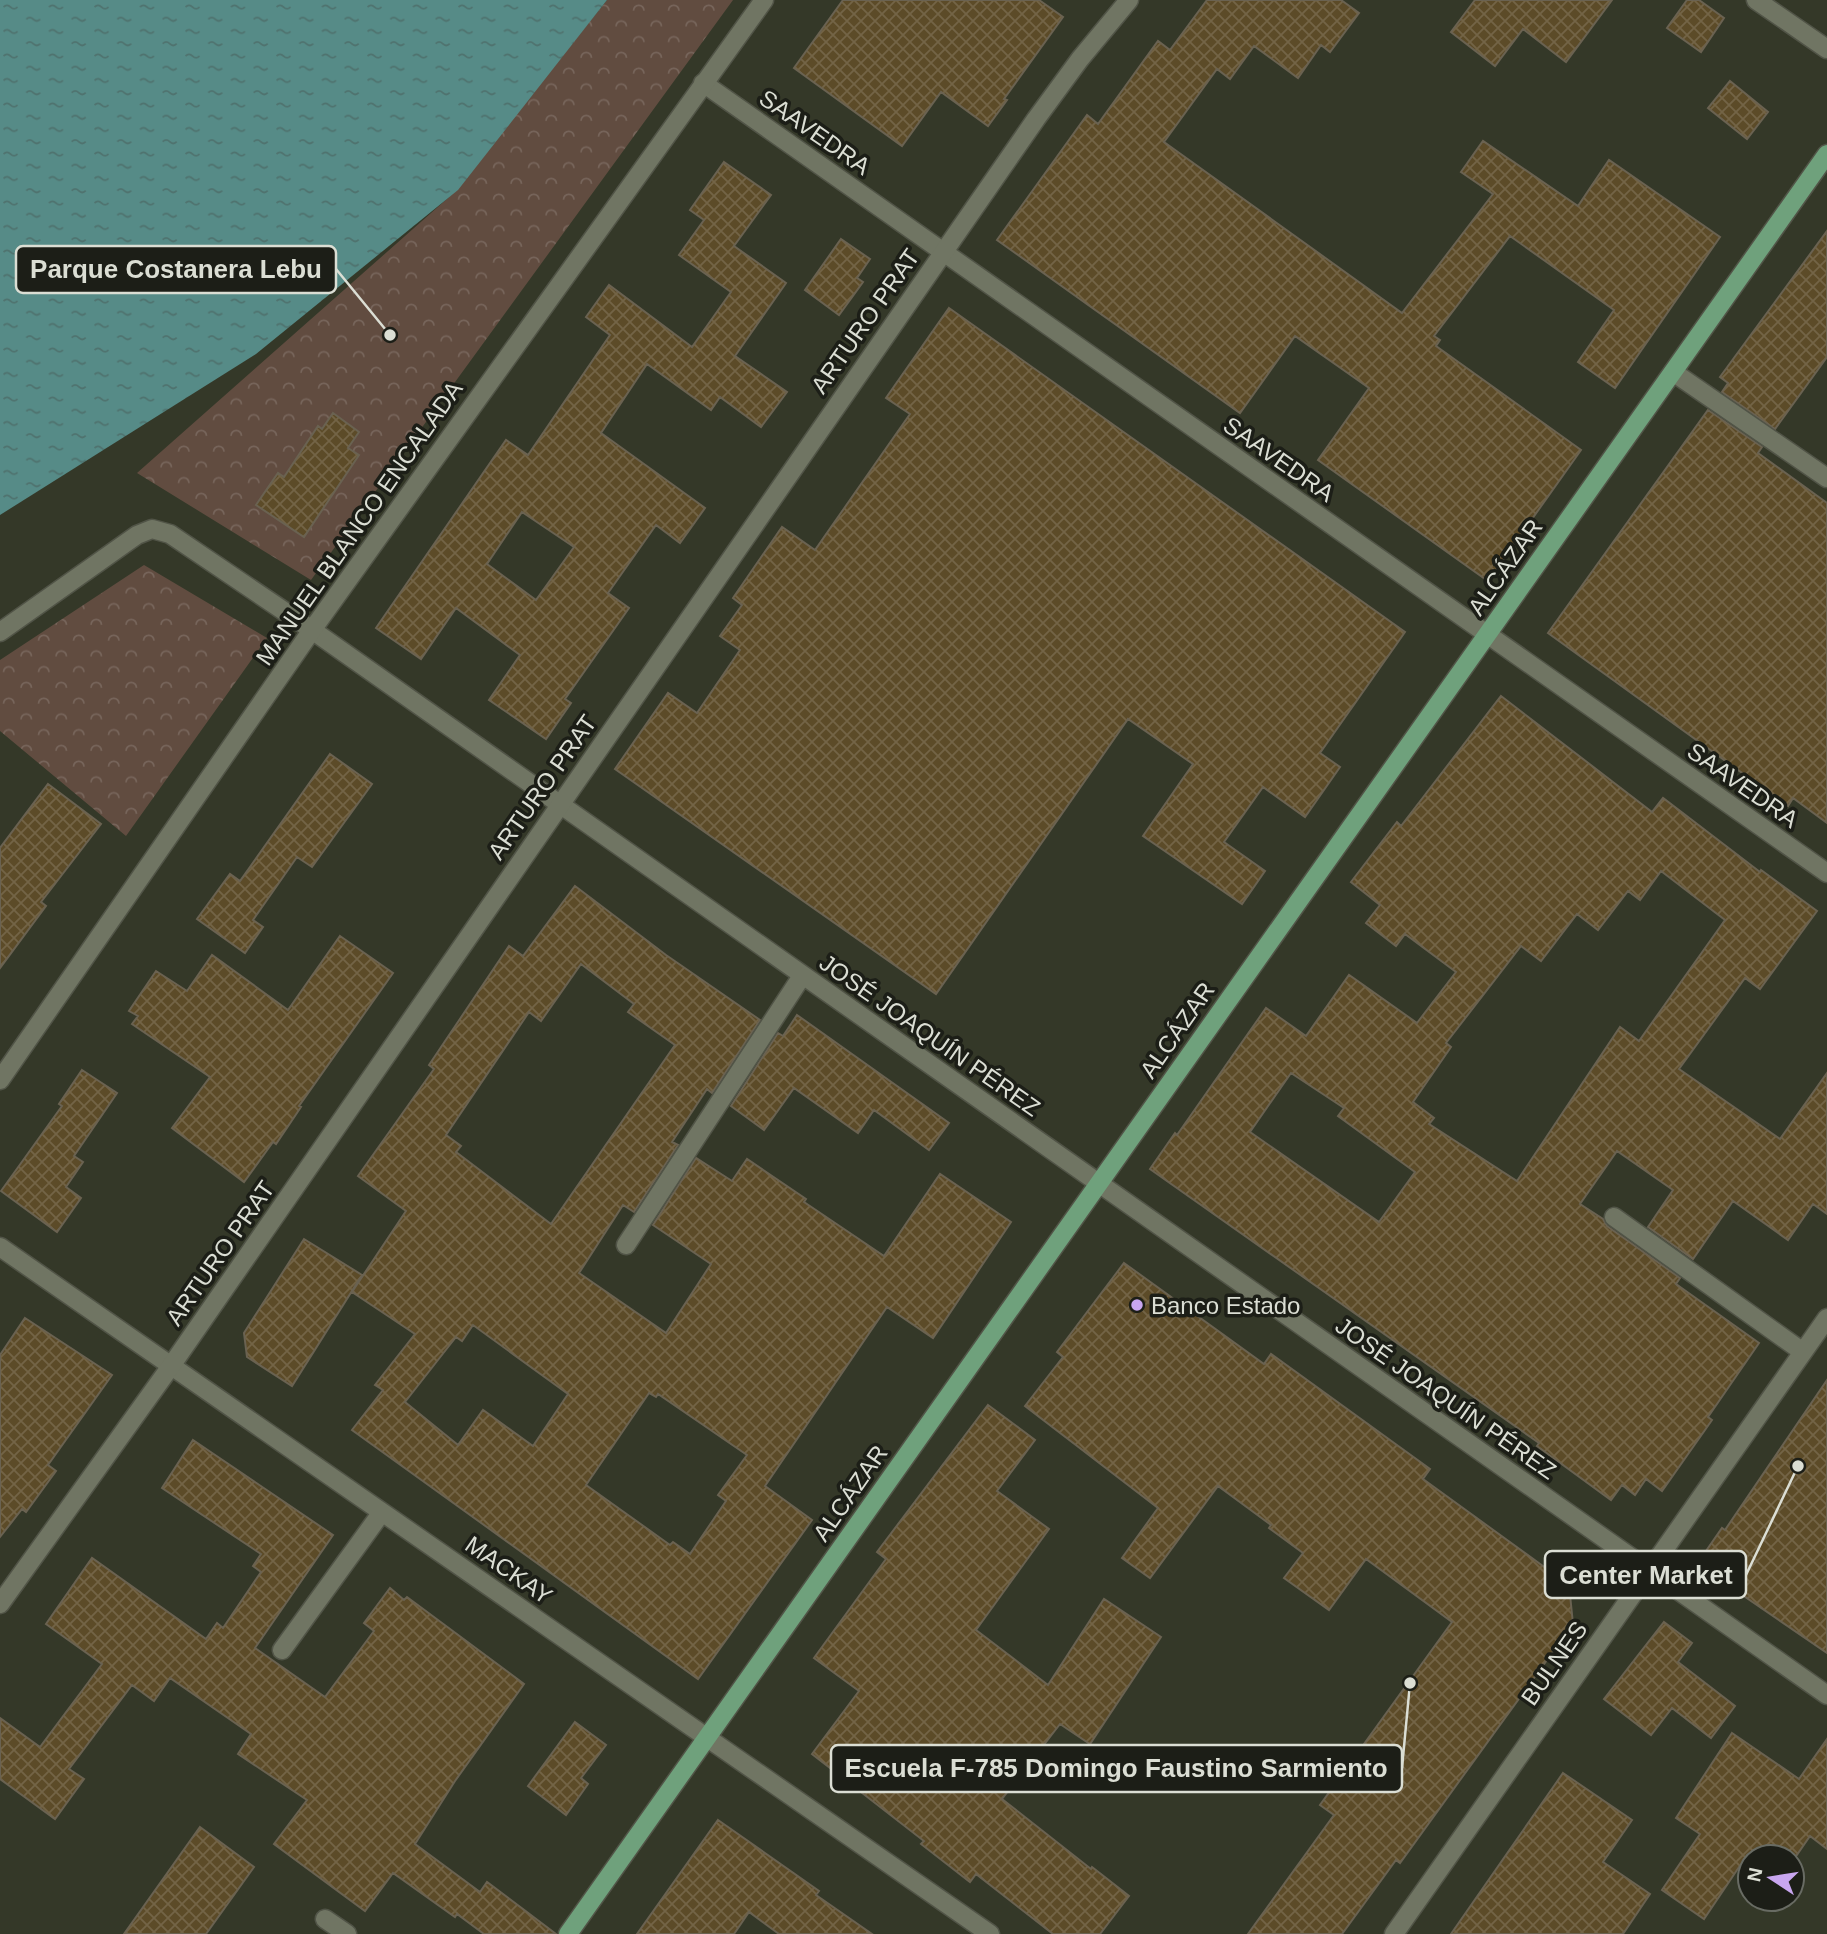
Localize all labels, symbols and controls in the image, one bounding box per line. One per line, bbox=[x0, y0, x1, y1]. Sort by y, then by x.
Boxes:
street label: SAAVEDRA bbox=[754, 84, 876, 180]
street label: ARTURO PRAT bbox=[805, 243, 925, 398]
callout: Parque Costanera Lebu bbox=[16, 246, 336, 293]
text: Parque Costanera Lebu bbox=[30, 254, 322, 284]
street label: MANUEL BLANCO ENCALADA bbox=[250, 376, 468, 670]
street label: SAAVEDRA bbox=[1218, 411, 1340, 507]
street label: ALCÁZAR bbox=[1462, 514, 1548, 620]
street label: ARTURO PRAT bbox=[482, 709, 602, 864]
street label: SAAVEDRA bbox=[1682, 737, 1804, 833]
street label: JOSÉ JOAQUÍN PÉREZ bbox=[815, 949, 1045, 1121]
street label: ALCÁZAR bbox=[1134, 977, 1220, 1083]
street label: ARTURO PRAT bbox=[160, 1175, 280, 1330]
place label: Banco Estado bbox=[1151, 1292, 1300, 1319]
marker: Banco Estado bbox=[1129, 1297, 1145, 1313]
street label: JOSÉ JOAQUÍN PÉREZ bbox=[1331, 1312, 1561, 1484]
street label: ALCÁZAR bbox=[807, 1440, 893, 1546]
street label: MACKAY bbox=[460, 1530, 558, 1610]
callout: Center Market bbox=[1545, 1551, 1746, 1598]
text: Center Market bbox=[1559, 1560, 1733, 1590]
street label: BULNES bbox=[1515, 1616, 1593, 1710]
callout: Escuela F-785 Domingo Faustino Sarmiento bbox=[831, 1745, 1402, 1792]
text: Escuela F-785 Domingo Faustino Sarmiento bbox=[844, 1753, 1388, 1783]
north arrow bbox=[1736, 1843, 1806, 1913]
text: N bbox=[1743, 1866, 1767, 1883]

